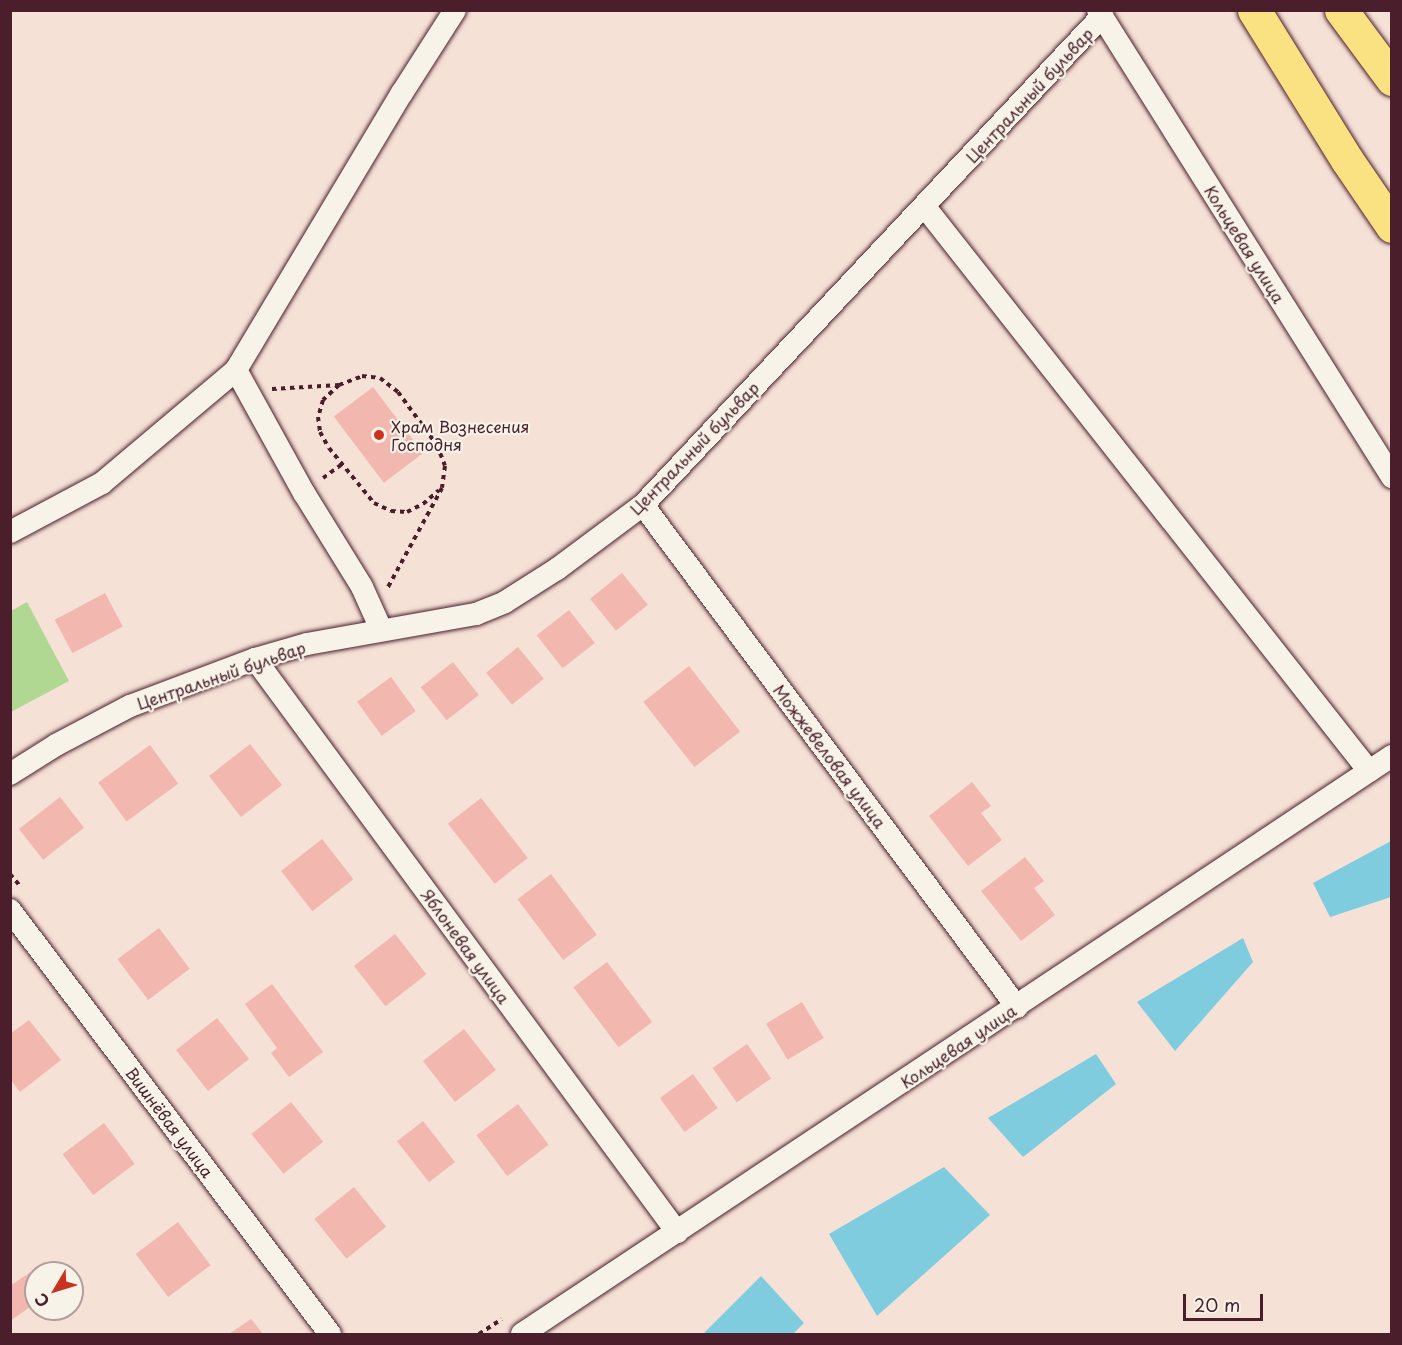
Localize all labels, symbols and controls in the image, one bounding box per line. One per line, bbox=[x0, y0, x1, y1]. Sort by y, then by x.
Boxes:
street label: Центральный бульвар bbox=[962, 24, 1096, 166]
street label: Кольцевая улица bbox=[1201, 181, 1289, 307]
street label: Центральный бульвар bbox=[626, 378, 762, 518]
place label: Храм Вознесения Господня bbox=[391, 416, 529, 454]
marker: Храм Вознесения Господня bbox=[372, 428, 386, 442]
street label: Центральный бульвар bbox=[135, 637, 307, 713]
street label: Можжевеловая улица bbox=[770, 680, 890, 832]
street label: Яблоневая улица bbox=[418, 885, 514, 1007]
street label: Кольцевая улица bbox=[896, 1000, 1020, 1092]
street label: Вишнёвая улица bbox=[122, 1063, 218, 1181]
north arrow bbox=[24, 1261, 84, 1321]
scale bar bbox=[1186, 1282, 1266, 1320]
text: С bbox=[28, 1289, 55, 1313]
text: 20 m bbox=[1194, 1291, 1240, 1318]

